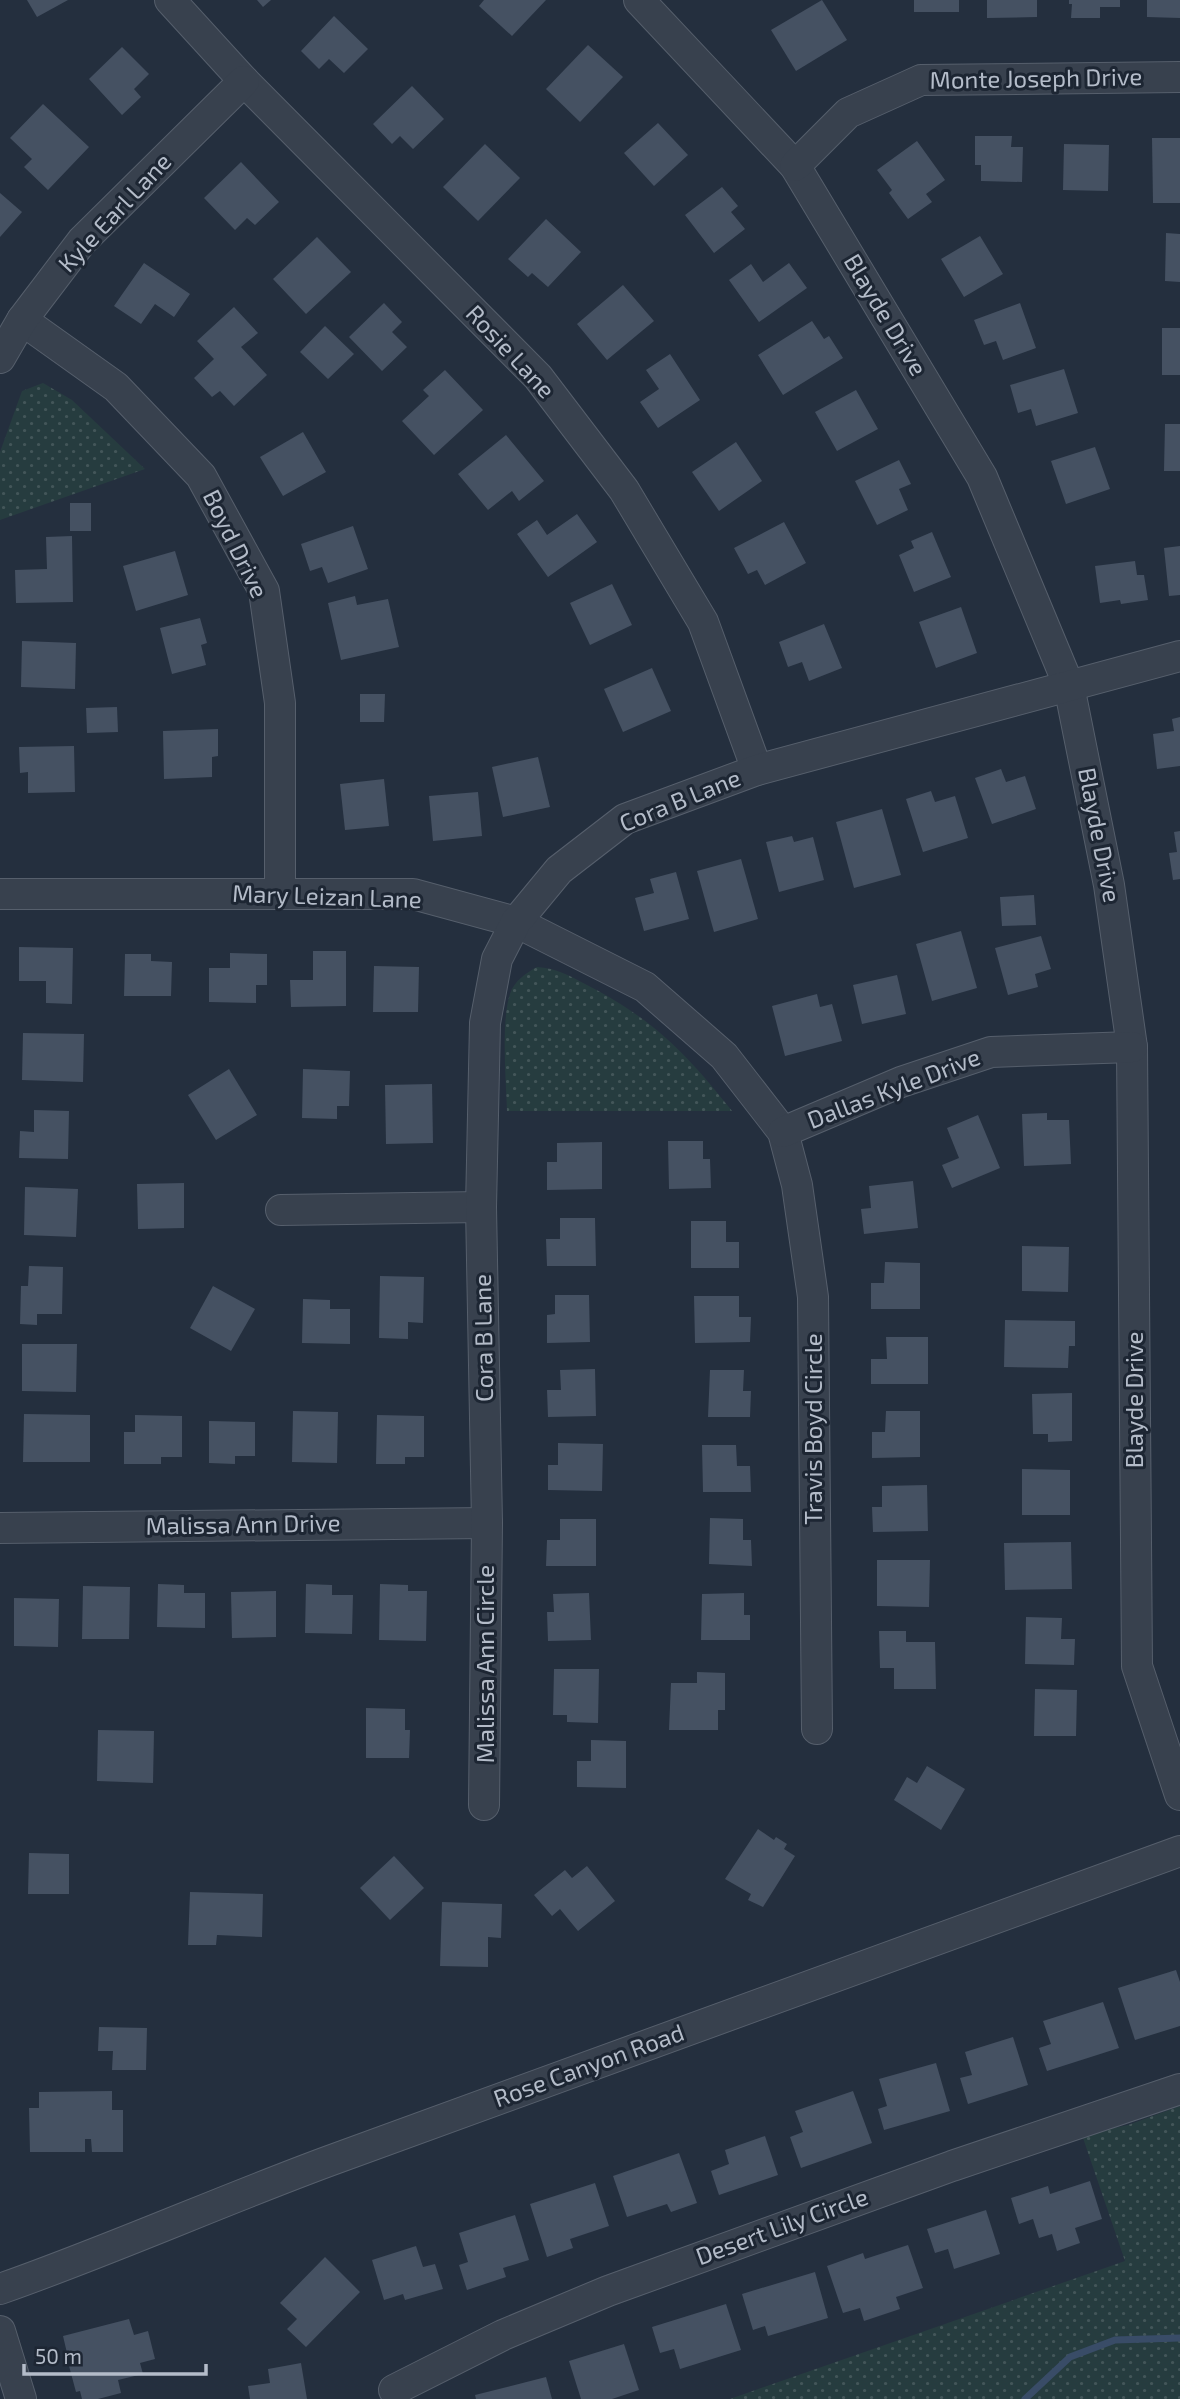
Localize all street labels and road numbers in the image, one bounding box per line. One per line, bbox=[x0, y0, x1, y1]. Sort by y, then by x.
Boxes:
street label: Monte Joseph Drive bbox=[929, 61, 1143, 94]
street label: Kyle Earl Lane bbox=[51, 146, 176, 277]
street label: Blayde Drive bbox=[839, 248, 934, 380]
street label: Rosie Lane bbox=[461, 298, 562, 404]
street label: Boyd Drive bbox=[198, 484, 275, 602]
street label: Cora B Lane bbox=[615, 762, 744, 837]
street label: Blayde Drive bbox=[1073, 765, 1128, 905]
street label: Mary Leizan Lane bbox=[232, 878, 422, 913]
street label: Dallas Kyle Drive bbox=[803, 1041, 984, 1134]
street label: Cora B Lane bbox=[467, 1274, 498, 1402]
street label: Blayde Drive bbox=[1119, 1332, 1148, 1468]
street label: Travis Boyd Circle bbox=[798, 1333, 827, 1525]
street label: Malissa Ann Drive bbox=[145, 1507, 341, 1540]
street label: Malissa Ann Circle bbox=[470, 1565, 499, 1763]
street label: Rose Canyon Road bbox=[489, 2017, 688, 2112]
street label: Desert Lily Circle bbox=[691, 2181, 872, 2270]

